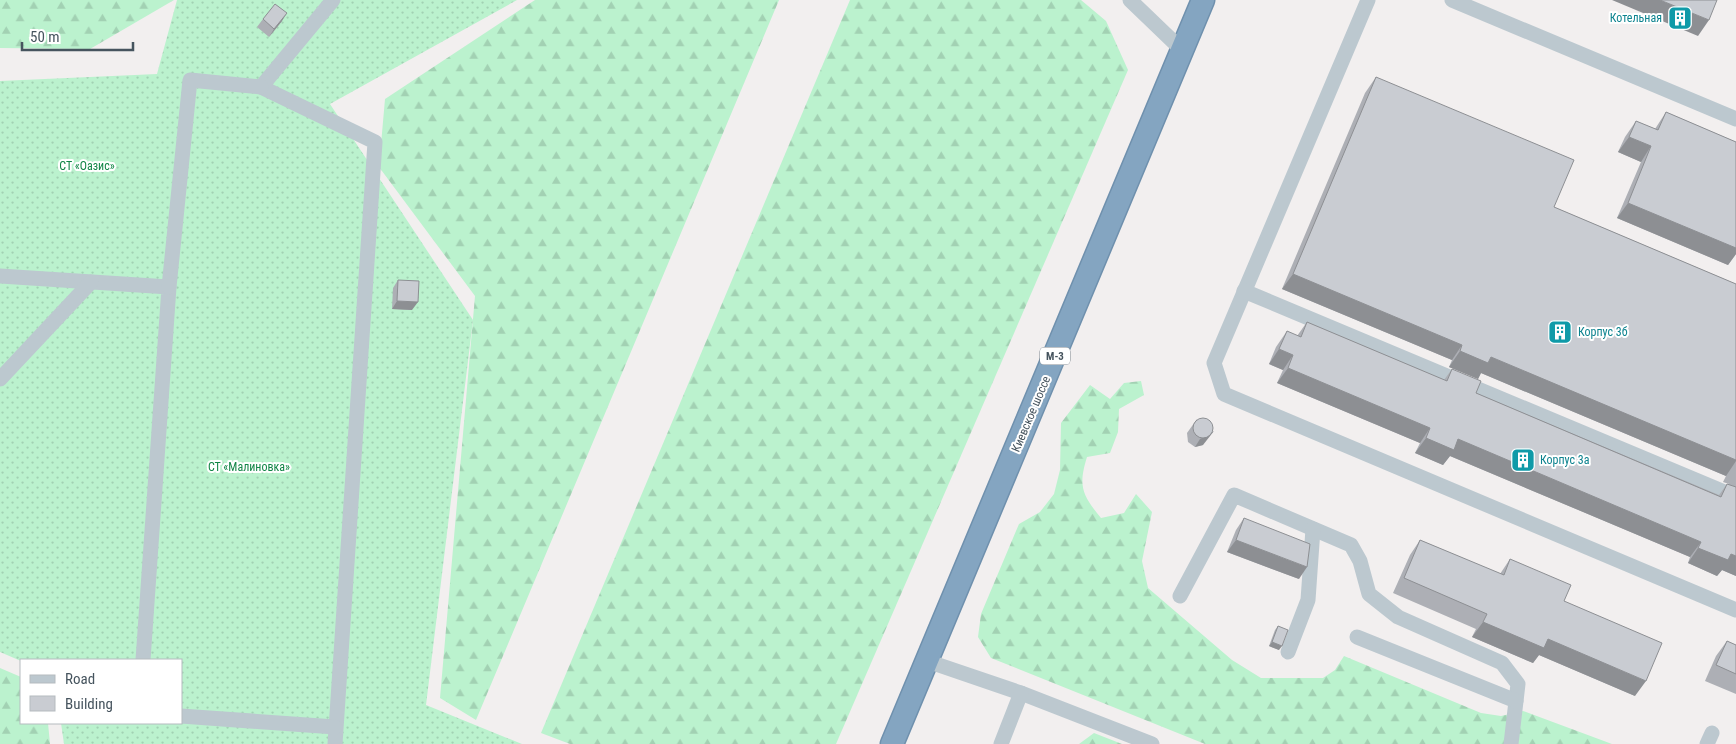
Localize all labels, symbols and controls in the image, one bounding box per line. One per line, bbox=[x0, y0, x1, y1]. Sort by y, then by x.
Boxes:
building icon: Котельная bbox=[1667, 5, 1693, 31]
place label: Котельная bbox=[1610, 11, 1662, 25]
scale bar bbox=[22, 20, 134, 52]
text: 50 m bbox=[30, 28, 60, 46]
park label: СТ «Оазис» bbox=[59, 159, 115, 173]
building icon: Корпус 3б bbox=[1547, 319, 1573, 345]
place label: Корпус 3б bbox=[1578, 325, 1628, 339]
road number: М-3 bbox=[1040, 348, 1070, 364]
street label: Киевское шоссе bbox=[1009, 374, 1053, 454]
building icon: Корпус 3a bbox=[1510, 447, 1536, 473]
place label: Корпус 3a bbox=[1540, 453, 1590, 467]
park label: СТ «Малиновка» bbox=[208, 460, 290, 474]
legend bbox=[20, 659, 182, 724]
text: Road bbox=[65, 670, 95, 688]
text: Building bbox=[65, 695, 113, 713]

